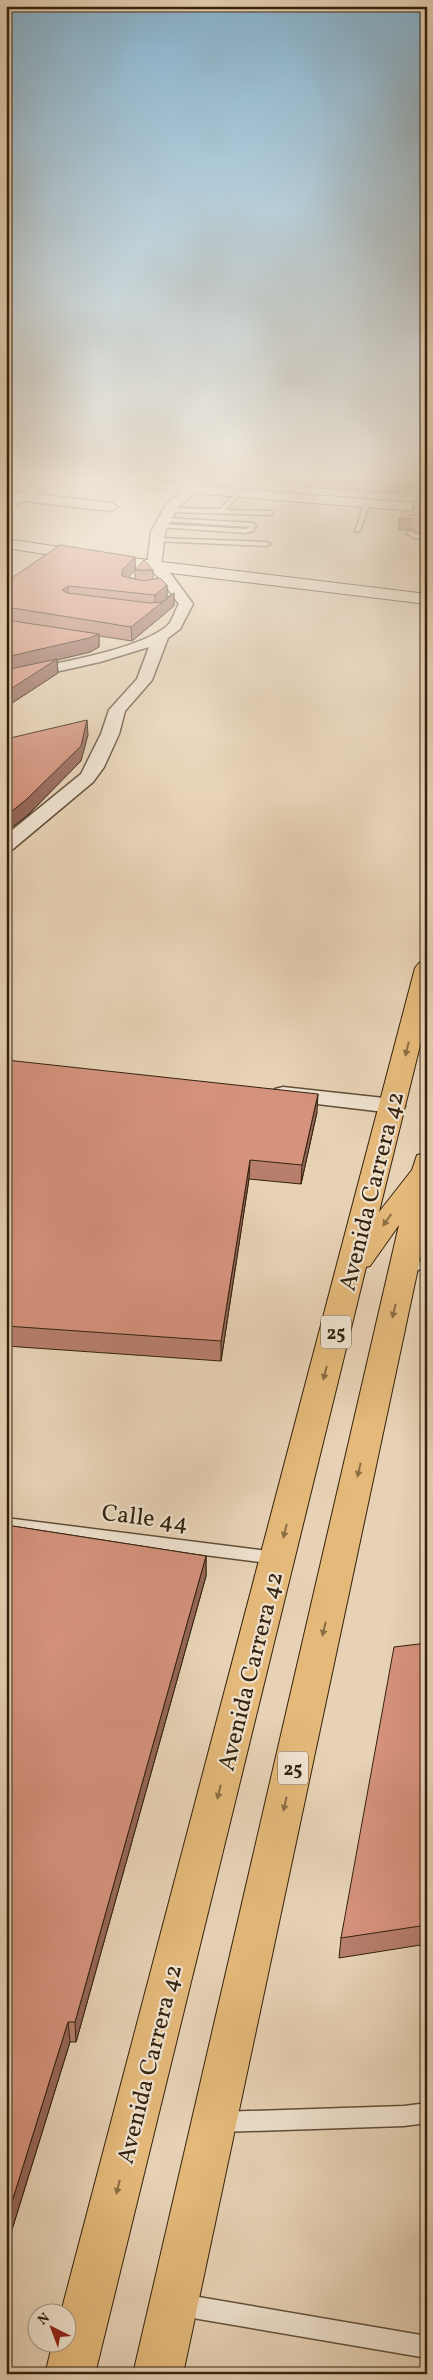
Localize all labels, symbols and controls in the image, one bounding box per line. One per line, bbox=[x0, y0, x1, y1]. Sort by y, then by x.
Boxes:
one-way arrow bbox=[402, 1042, 410, 1057]
street label: Avenida Carrera 42 bbox=[332, 1088, 414, 1295]
one-way arrow bbox=[382, 1213, 392, 1227]
one-way arrow bbox=[390, 1304, 398, 1320]
road number: 25 bbox=[321, 1315, 351, 1348]
one-way arrow bbox=[321, 1366, 329, 1381]
one-way arrow bbox=[355, 1463, 363, 1478]
street label: Calle 44 bbox=[100, 1497, 190, 1541]
one-way arrow bbox=[281, 1524, 289, 1539]
street label: Avenida Carrera 42 bbox=[211, 1568, 293, 1775]
one-way arrow bbox=[320, 1621, 328, 1636]
road number: 25 bbox=[278, 1752, 308, 1785]
one-way arrow bbox=[214, 1784, 222, 1799]
one-way arrow bbox=[281, 1797, 289, 1812]
street label: Avenida Carrera 42 bbox=[110, 1961, 192, 2168]
one-way arrow bbox=[113, 2179, 121, 2194]
north arrow bbox=[28, 2302, 78, 2352]
text: N bbox=[34, 2309, 54, 2330]

